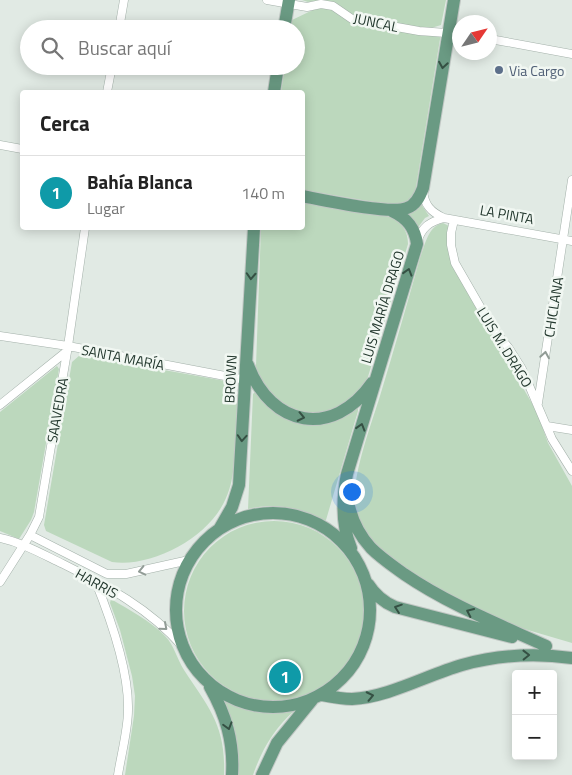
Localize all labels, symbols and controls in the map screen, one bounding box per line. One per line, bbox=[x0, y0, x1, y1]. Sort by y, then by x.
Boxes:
street label: JUNCAL bbox=[352, 7, 401, 37]
north arrow bbox=[452, 15, 497, 60]
search box bbox=[20, 20, 305, 75]
text: Buscar aquí bbox=[78, 33, 171, 62]
icon: search bbox=[38, 34, 66, 62]
place label: Via Cargo bbox=[509, 60, 564, 81]
one-way arrow bbox=[439, 61, 449, 70]
marker: Via Cargo bbox=[493, 64, 505, 76]
text: Cerca bbox=[40, 107, 90, 139]
text: Bahía Blanca bbox=[87, 167, 193, 196]
text: 1 bbox=[52, 181, 60, 205]
text: 140 m bbox=[241, 181, 285, 205]
text: Lugar bbox=[87, 196, 125, 220]
street label: LA PINTA bbox=[478, 199, 536, 229]
street label: LUIS MARÍA DRAGO bbox=[355, 248, 409, 366]
one-way arrow bbox=[402, 268, 412, 276]
one-way arrow bbox=[246, 272, 257, 280]
street label: CHICLANA bbox=[538, 275, 568, 339]
street label: LUIS M. DRAGO bbox=[472, 303, 538, 391]
street label: SANTA MARÍA bbox=[80, 339, 167, 375]
one-way arrow bbox=[540, 351, 550, 360]
street label: BROWN bbox=[218, 354, 242, 404]
street label: SAAVEDRA bbox=[41, 375, 73, 444]
one-way arrow bbox=[297, 411, 306, 422]
one-way arrow bbox=[355, 424, 365, 432]
one-way arrow bbox=[236, 435, 247, 443]
your location bbox=[339, 479, 365, 505]
street label: HARRIS bbox=[72, 563, 122, 603]
one-way arrow bbox=[137, 565, 146, 576]
one-way arrow bbox=[394, 604, 402, 614]
one-way arrow bbox=[466, 607, 475, 618]
one-way arrow bbox=[159, 621, 168, 630]
one-way arrow bbox=[523, 650, 531, 661]
pin: 1 bbox=[269, 658, 301, 696]
map controls bbox=[512, 670, 557, 760]
button: + bbox=[512, 670, 557, 715]
one-way arrow bbox=[365, 691, 374, 702]
button: − bbox=[512, 715, 557, 760]
one-way arrow bbox=[222, 722, 232, 730]

